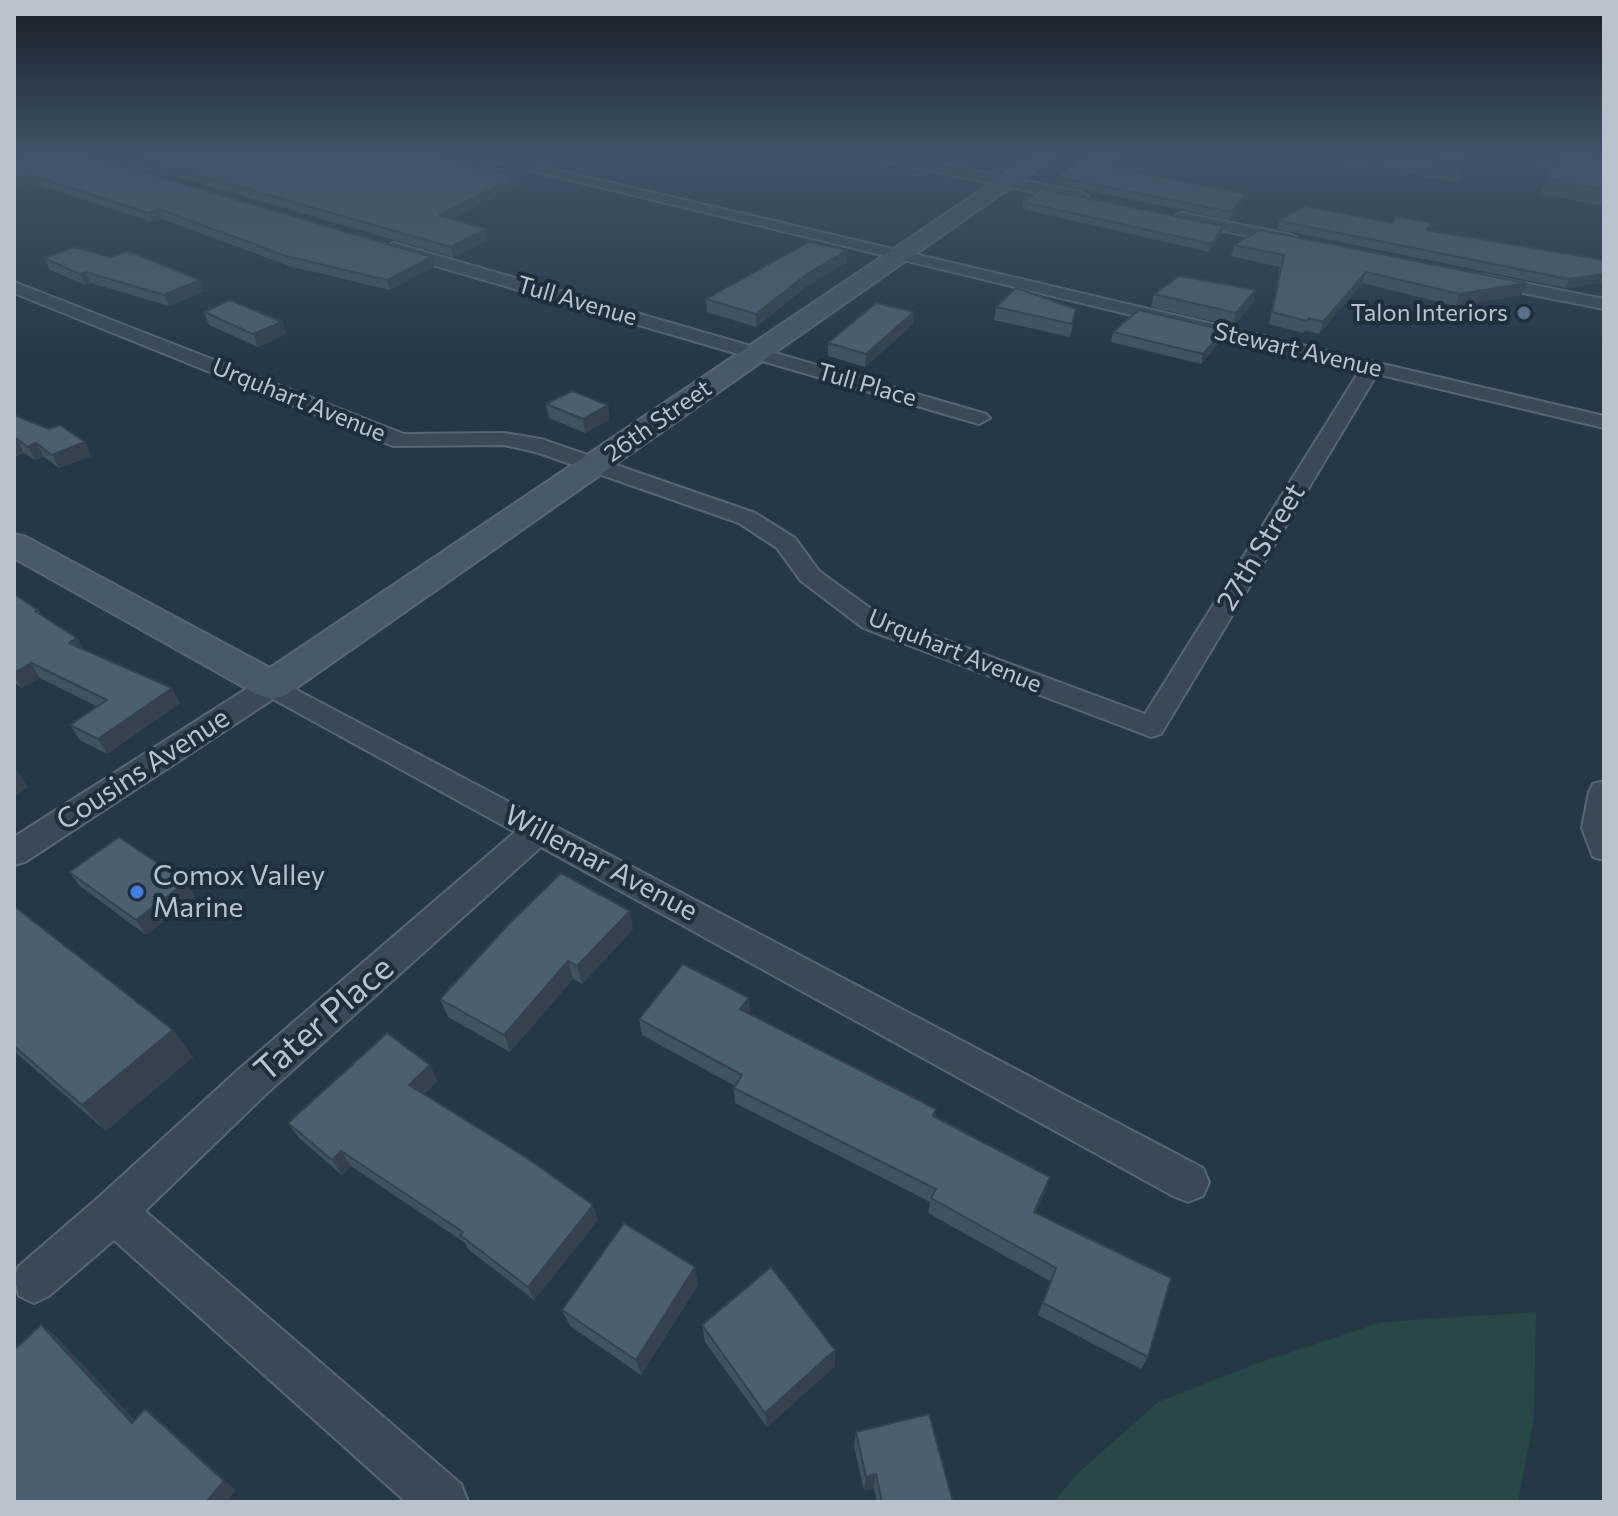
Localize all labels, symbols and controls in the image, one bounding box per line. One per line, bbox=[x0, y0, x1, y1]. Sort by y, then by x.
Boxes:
street label: Tull Avenue bbox=[514, 270, 640, 332]
place label: Talon Interiors bbox=[1350, 299, 1508, 327]
marker: Talon Interiors bbox=[1515, 304, 1533, 322]
street label: Stewart Avenue bbox=[1211, 317, 1385, 383]
street label: Urquhart Avenue bbox=[208, 352, 390, 448]
street label: Tull Place bbox=[814, 357, 920, 413]
street label: 26th Street bbox=[599, 374, 717, 468]
street label: 27th Street bbox=[1210, 477, 1312, 617]
street label: Urquhart Avenue bbox=[864, 603, 1046, 699]
street label: Cousins Avenue bbox=[50, 701, 236, 837]
street label: Willemar Avenue bbox=[499, 798, 703, 928]
place label: Comox Valley Marine bbox=[153, 859, 325, 925]
marker: Comox Valley Marine bbox=[128, 883, 146, 901]
street label: Tater Place bbox=[246, 948, 402, 1090]

